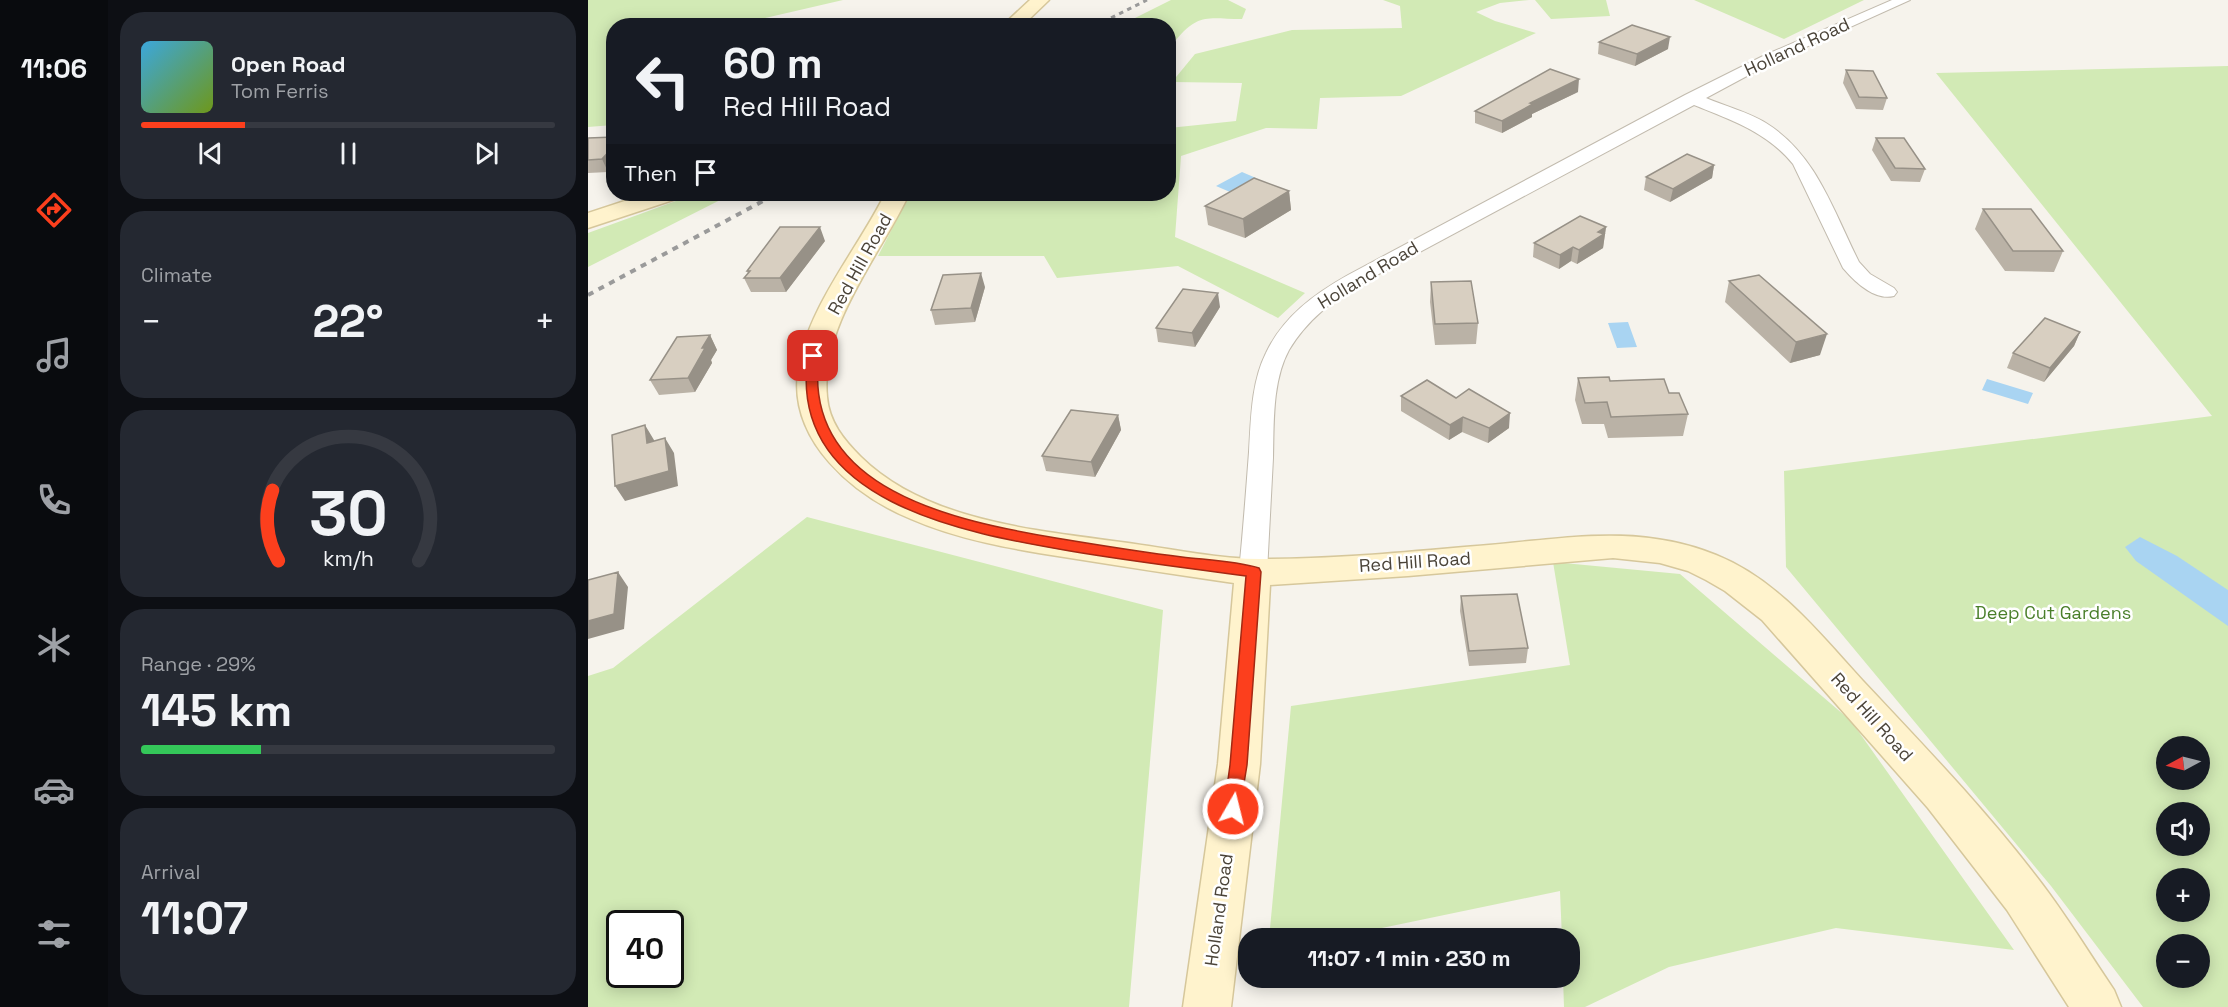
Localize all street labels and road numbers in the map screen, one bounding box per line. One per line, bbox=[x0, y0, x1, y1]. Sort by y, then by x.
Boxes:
street label: Holland Road bbox=[1740, 12, 1853, 81]
street label: Red Hill Road bbox=[822, 209, 897, 318]
street label: Holland Road bbox=[1313, 235, 1422, 314]
street label: Red Hill Road bbox=[1358, 546, 1472, 577]
street label: Red Hill Road bbox=[1826, 667, 1918, 766]
street label: Holland Road bbox=[1199, 852, 1238, 968]

